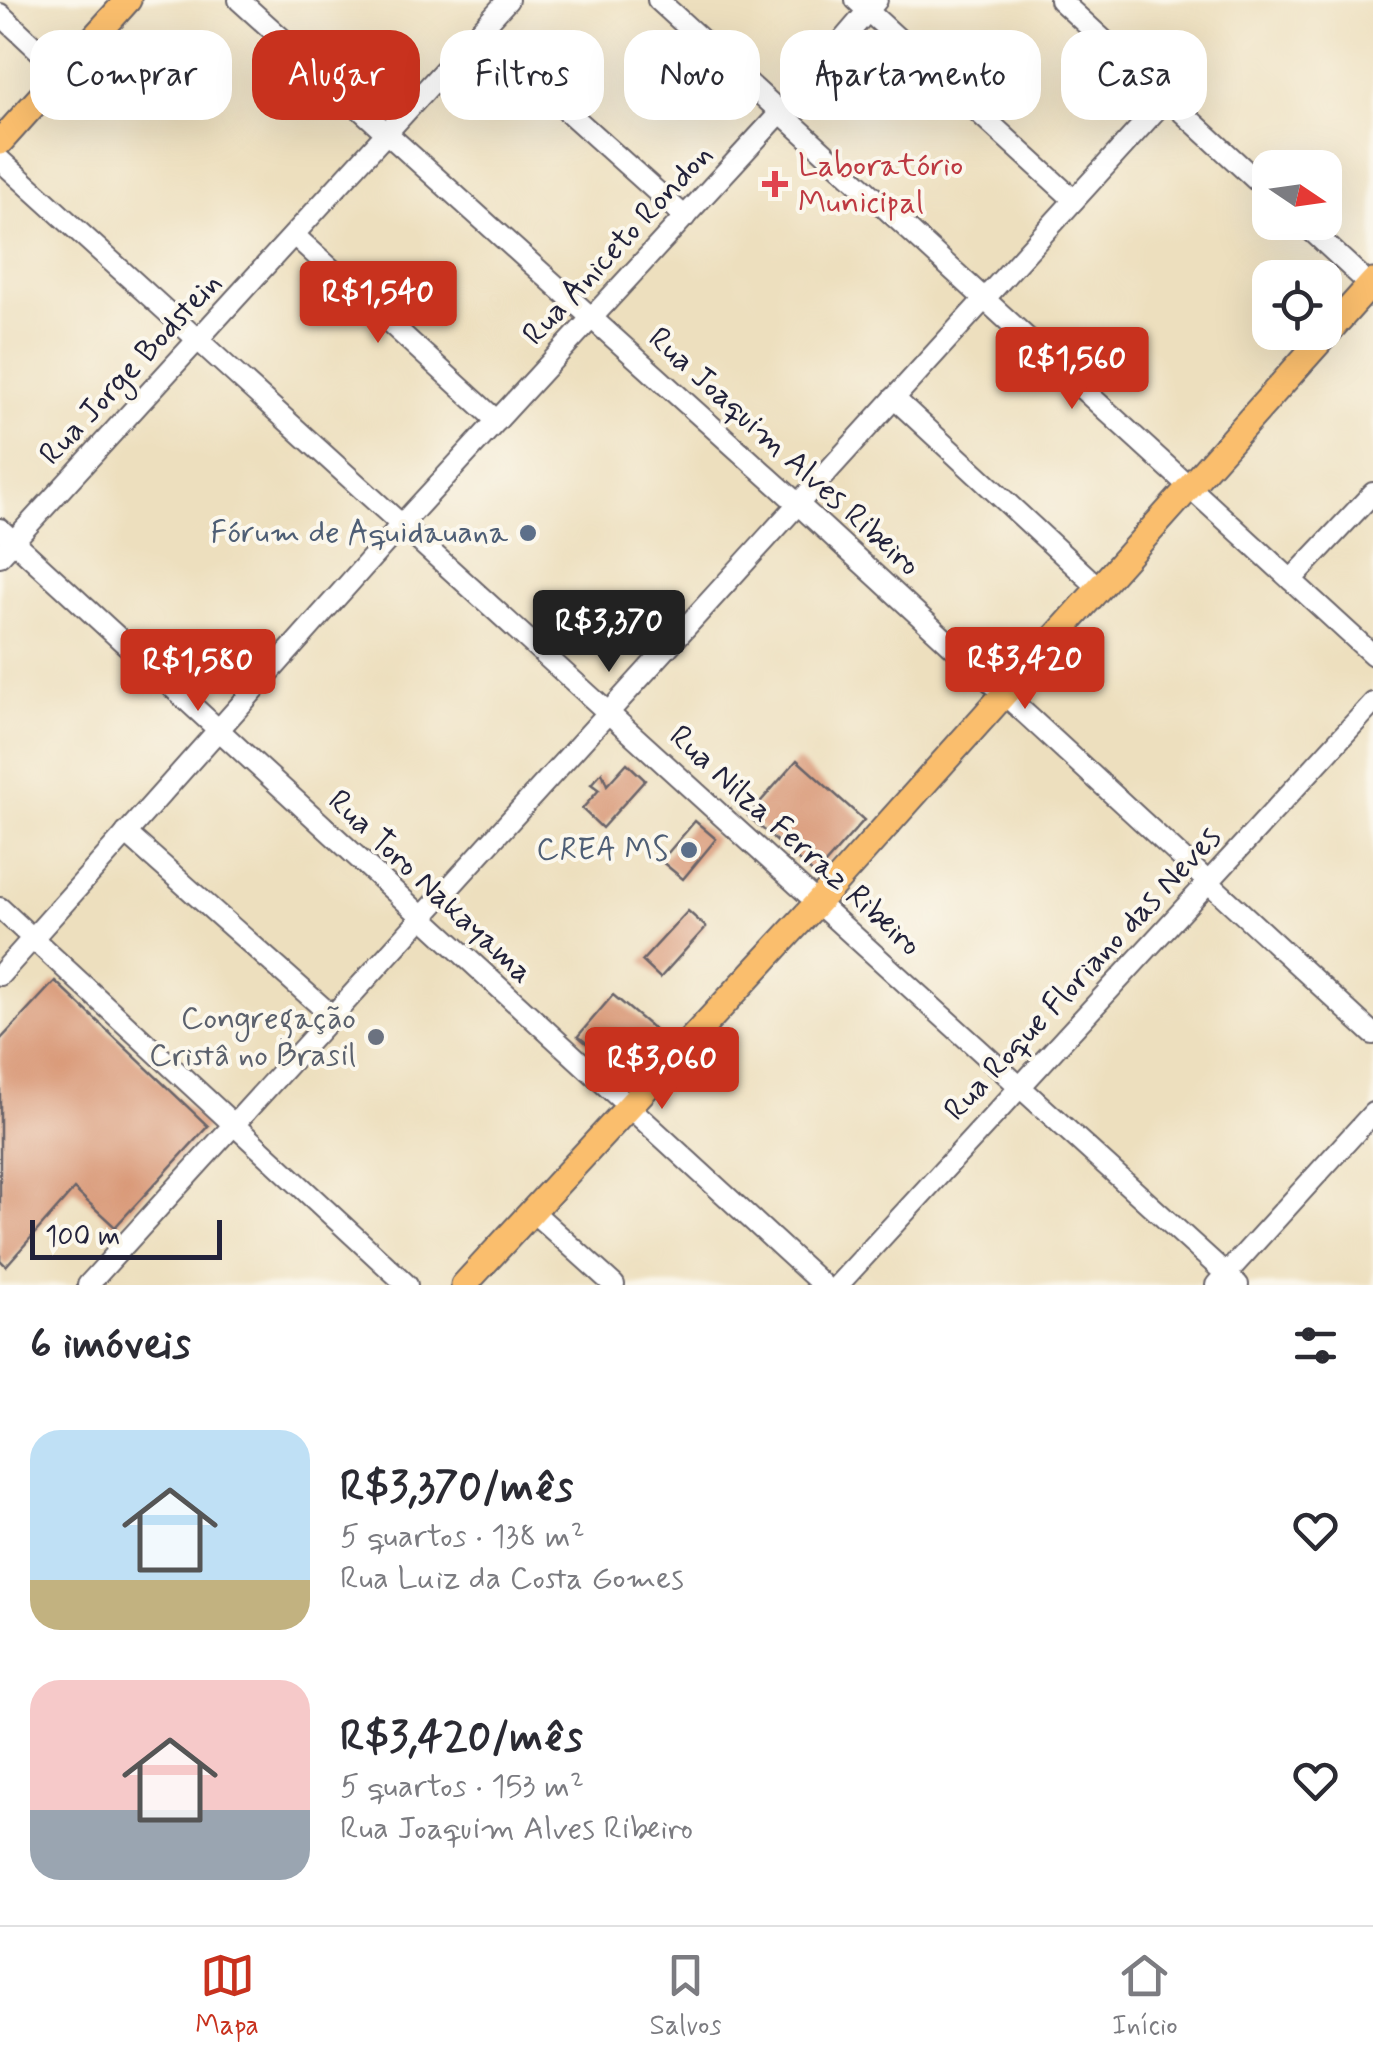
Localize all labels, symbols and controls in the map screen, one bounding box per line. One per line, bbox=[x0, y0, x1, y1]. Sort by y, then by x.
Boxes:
chip: Comprar bbox=[30, 30, 232, 120]
chip: Alugar bbox=[252, 30, 420, 120]
chip: Filtros bbox=[440, 30, 604, 120]
chip: Novo bbox=[624, 30, 760, 120]
chip: Apartamento bbox=[780, 30, 1041, 120]
chip: Casa bbox=[1061, 30, 1207, 120]
street label: Rua Aniceto Rondon bbox=[514, 135, 722, 355]
place label: Laboratório Municipal bbox=[798, 145, 963, 224]
north arrow bbox=[1252, 150, 1342, 240]
map controls bbox=[1252, 150, 1342, 350]
marker: Laboratório Municipal bbox=[762, 171, 788, 197]
button: locate bbox=[1252, 260, 1342, 350]
pin: R$1,540 bbox=[286, 261, 470, 346]
street label: Rua Jorge Bodstein bbox=[30, 263, 233, 476]
text: R$1,540 bbox=[322, 272, 434, 314]
street label: Rua Joaquim Alves Ribeiro bbox=[639, 318, 929, 586]
pin: R$1,560 bbox=[980, 327, 1164, 412]
text: R$1,560 bbox=[1018, 338, 1126, 380]
place label: Fórum de Aquidauana bbox=[210, 512, 509, 554]
marker: Fórum de Aquidauana bbox=[517, 522, 539, 544]
pin: R$3,370 bbox=[517, 590, 701, 675]
text: R$3,370 bbox=[555, 601, 663, 643]
pin: R$3,420 bbox=[933, 627, 1117, 712]
pin: R$1,580 bbox=[106, 629, 290, 714]
text: R$3,420 bbox=[967, 638, 1083, 680]
text: R$1,580 bbox=[143, 640, 253, 682]
street label: Rua Nilza Ferraz Ribeiro bbox=[660, 716, 930, 966]
street label: Rua Toro Nakayama bbox=[318, 781, 542, 993]
street label: Rua Roque Floriano das Neves bbox=[935, 817, 1231, 1131]
place label: CREA MS bbox=[536, 829, 669, 871]
marker: CREA MS bbox=[678, 839, 700, 861]
place label: Congregação Cristâ no Brasil bbox=[149, 998, 356, 1077]
marker: Congregação Cristâ no Brasil bbox=[365, 1026, 387, 1048]
pin: R$3,060 bbox=[570, 1027, 754, 1112]
text: R$3,060 bbox=[607, 1038, 717, 1080]
scale bar bbox=[30, 1215, 222, 1260]
text: 100 m bbox=[45, 1219, 120, 1256]
text: 6 imóveis bbox=[30, 1318, 191, 1373]
icon: filters bbox=[1288, 1318, 1343, 1373]
text: R$3,370/mês bbox=[340, 1461, 573, 1516]
icon: home bbox=[110, 1470, 230, 1590]
icon: heart bbox=[1288, 1503, 1343, 1558]
text: 5 quartos · 138 m² bbox=[340, 1516, 585, 1558]
text: Rua Luiz da Costa Gomes bbox=[340, 1558, 684, 1600]
text: R$3,420/mês bbox=[340, 1711, 583, 1766]
icon: home bbox=[110, 1720, 230, 1840]
icon: heart bbox=[1288, 1753, 1343, 1808]
text: 5 quartos · 153 m² bbox=[340, 1766, 584, 1808]
text: Rua Joaquim Alves Ribeiro bbox=[340, 1808, 693, 1850]
tab: Mapa bbox=[195, 1948, 259, 2045]
tab: Salvos bbox=[649, 1948, 722, 2045]
tab: Início bbox=[1112, 1948, 1178, 2045]

